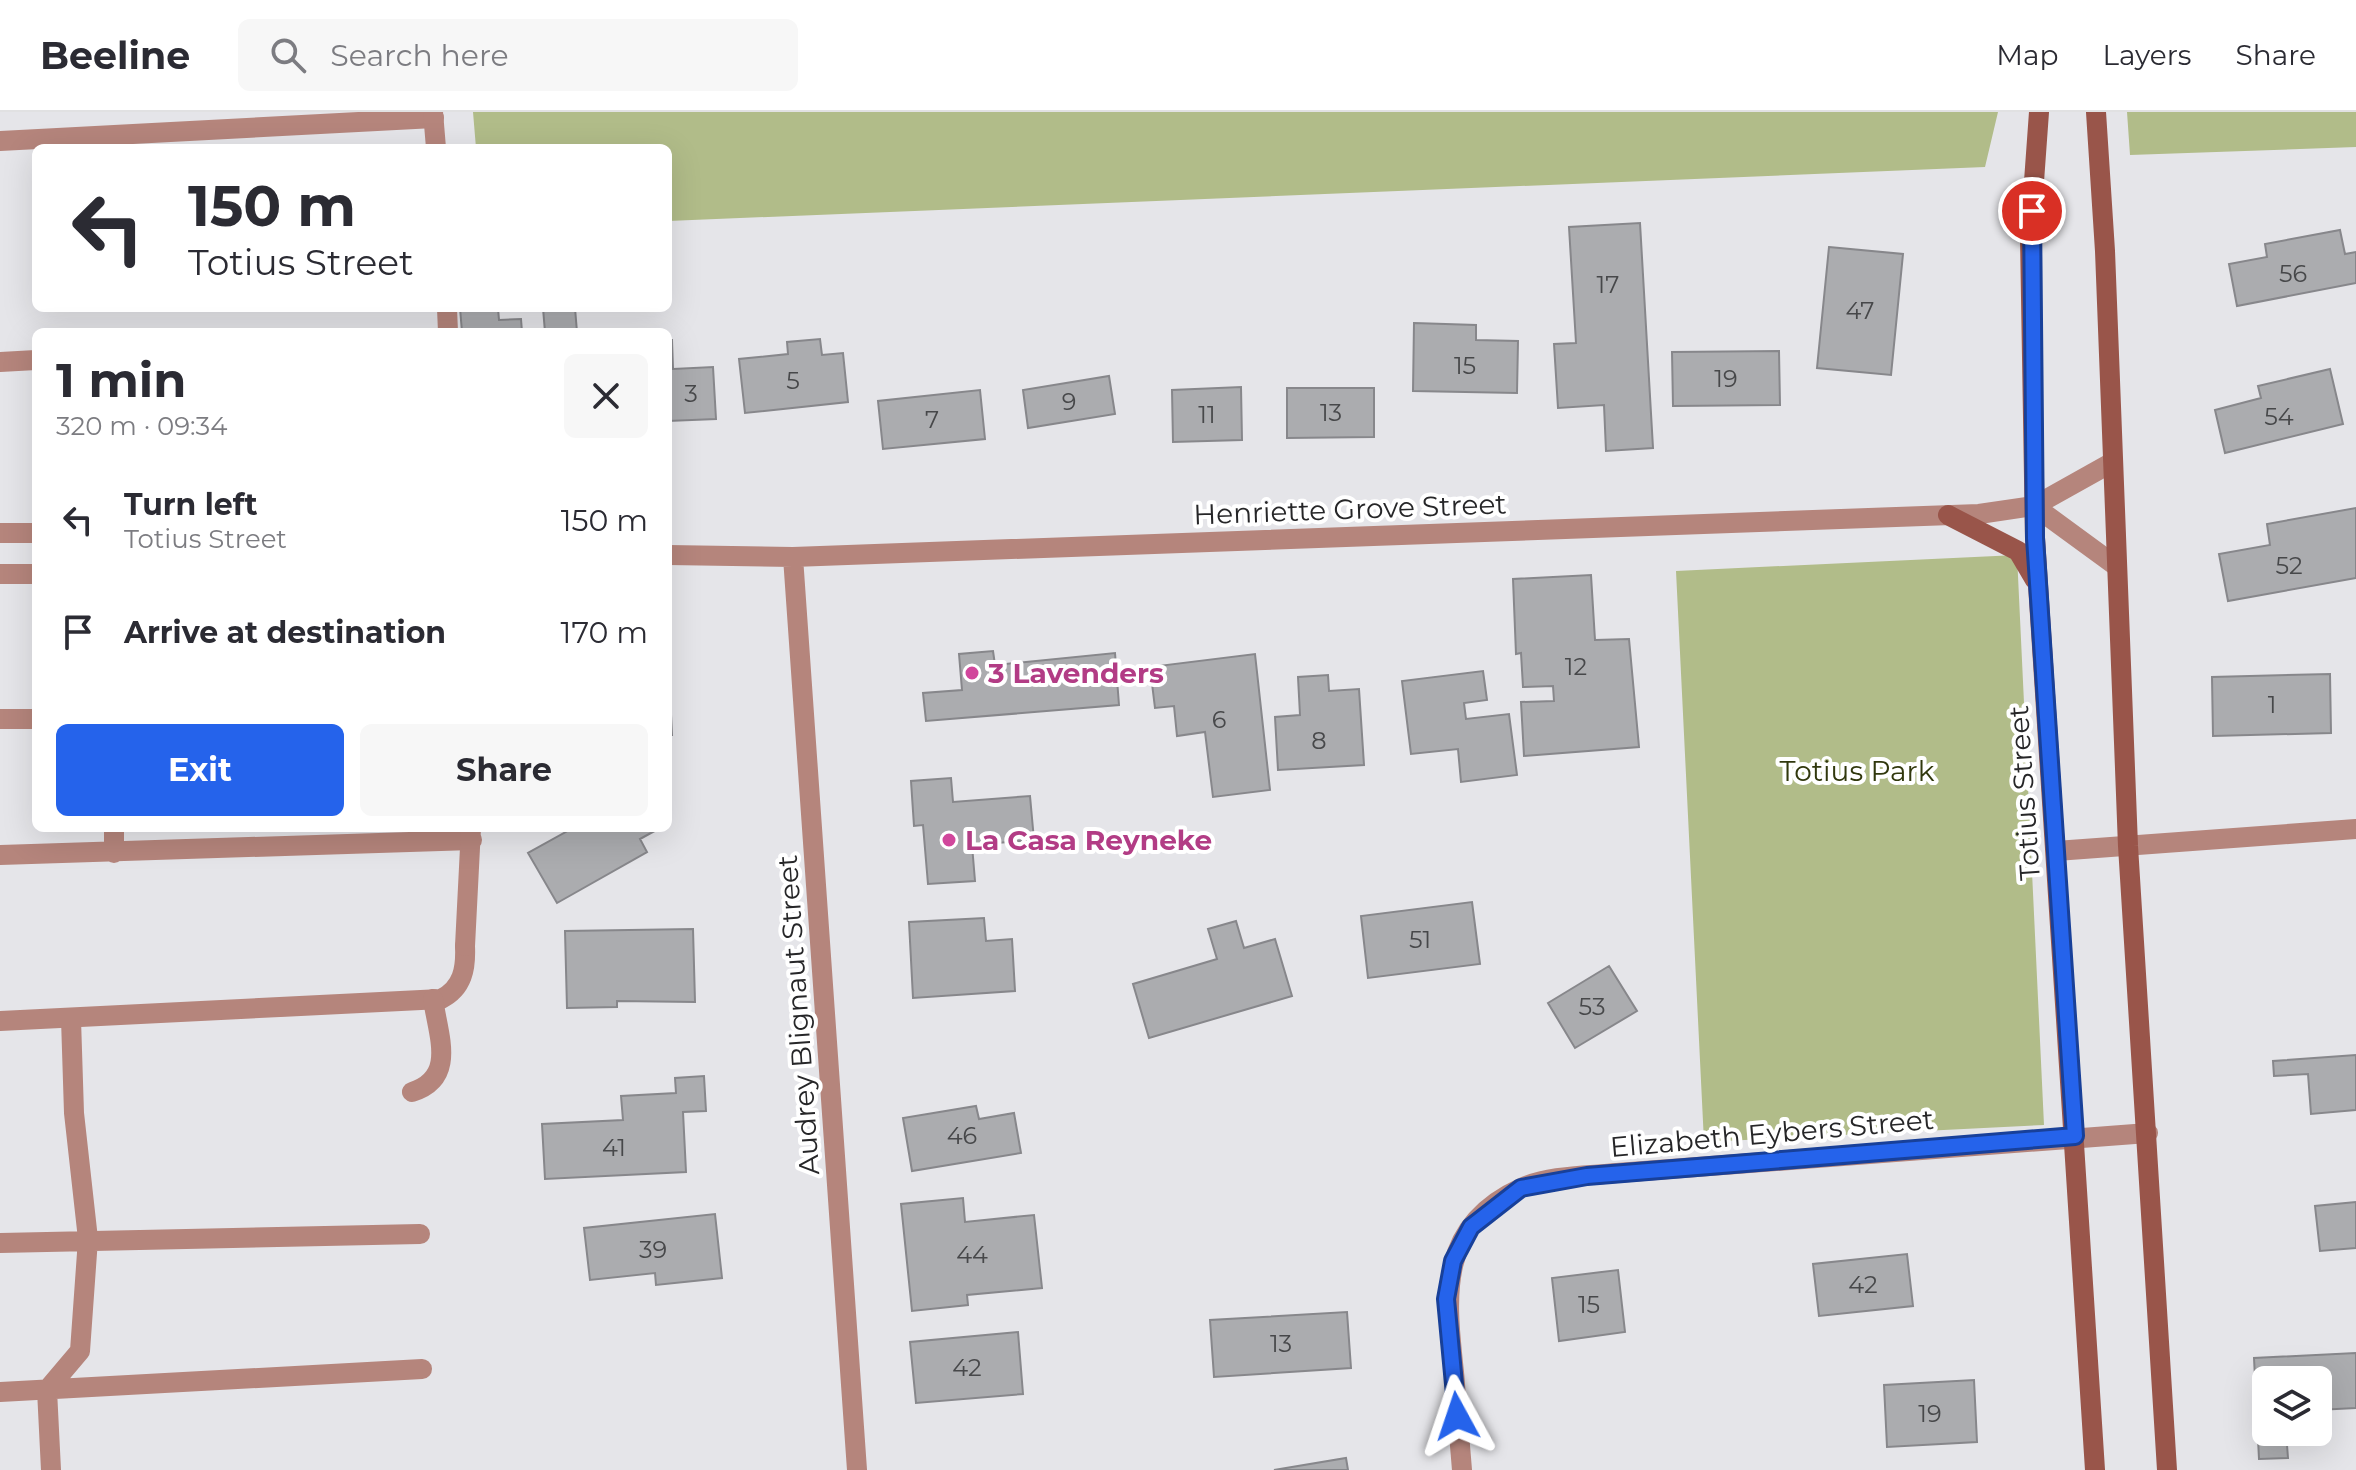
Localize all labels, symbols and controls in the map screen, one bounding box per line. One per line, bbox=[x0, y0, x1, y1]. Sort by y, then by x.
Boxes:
search box bbox=[238, 19, 798, 91]
text: Beeline bbox=[40, 32, 190, 79]
icon: search bbox=[266, 33, 310, 77]
text: Search here bbox=[330, 37, 509, 74]
text: Map bbox=[1996, 38, 2059, 72]
text: Layers bbox=[2103, 38, 2192, 72]
text: Share bbox=[2236, 38, 2316, 72]
text: 150 m bbox=[188, 172, 356, 240]
icon: left bbox=[56, 176, 160, 280]
pin bbox=[1998, 177, 2066, 245]
icon: arrive bbox=[2010, 189, 2054, 233]
text: Totius Street bbox=[188, 240, 414, 284]
house number: 56 bbox=[2279, 259, 2307, 288]
house number: 17 bbox=[1597, 270, 1619, 299]
house number: 47 bbox=[1846, 296, 1874, 325]
text: 1 min bbox=[56, 351, 186, 409]
house number: 15 bbox=[1454, 351, 1476, 380]
button: close bbox=[564, 354, 648, 438]
house number: 19 bbox=[1714, 364, 1738, 393]
house number: 5 bbox=[786, 366, 800, 395]
house number: 3 bbox=[684, 379, 698, 408]
house number: 9 bbox=[1062, 387, 1076, 416]
house number: 13 bbox=[1320, 398, 1342, 427]
house number: 11 bbox=[1198, 400, 1216, 429]
house number: 54 bbox=[2264, 402, 2294, 431]
house number: 7 bbox=[925, 405, 939, 434]
text: 320 m · 09:34 bbox=[56, 410, 227, 442]
text: Turn left bbox=[124, 486, 257, 523]
street label: Henriette Grove Street bbox=[1193, 487, 1507, 531]
icon: left bbox=[56, 498, 100, 542]
text: 150 m bbox=[561, 502, 648, 539]
text: Totius Street bbox=[124, 523, 287, 555]
house number: 52 bbox=[2275, 551, 2303, 580]
icon: arrive bbox=[56, 610, 100, 654]
text: Arrive at destination bbox=[124, 614, 446, 651]
text: 170 m bbox=[561, 614, 648, 651]
house number: 12 bbox=[1565, 652, 1587, 681]
place label: 3 Lavenders bbox=[987, 656, 1164, 690]
marker: 3 Lavenders bbox=[963, 664, 981, 682]
house number: 1 bbox=[2268, 690, 2276, 719]
street label: Totius Street bbox=[2001, 704, 2047, 882]
house number: 6 bbox=[1212, 705, 1226, 734]
button: Exit bbox=[56, 724, 344, 816]
button: Share bbox=[360, 724, 648, 816]
house number: 8 bbox=[1311, 726, 1327, 755]
park label: Totius Park bbox=[1780, 754, 1935, 788]
place label: La Casa Reyneke bbox=[965, 823, 1212, 857]
marker: La Casa Reyneke bbox=[940, 831, 958, 849]
street label: Audrey Blignaut Street bbox=[770, 854, 826, 1176]
house number: 51 bbox=[1409, 925, 1431, 954]
house number: 53 bbox=[1579, 992, 1606, 1021]
street label: Elizabeth Eybers Street bbox=[1609, 1102, 1935, 1164]
house number: 46 bbox=[947, 1121, 977, 1150]
house number: 41 bbox=[602, 1133, 626, 1162]
house number: 39 bbox=[639, 1235, 667, 1264]
house number: 44 bbox=[956, 1240, 988, 1269]
house number: 42 bbox=[1848, 1270, 1878, 1299]
house number: 15 bbox=[1578, 1290, 1600, 1319]
house number: 13 bbox=[1270, 1329, 1292, 1358]
house number: 42 bbox=[952, 1353, 982, 1382]
map controls bbox=[2252, 1366, 2332, 1446]
button: layers bbox=[2252, 1366, 2332, 1446]
position arrow bbox=[1415, 1374, 1499, 1458]
house number: 19 bbox=[1918, 1399, 1942, 1428]

